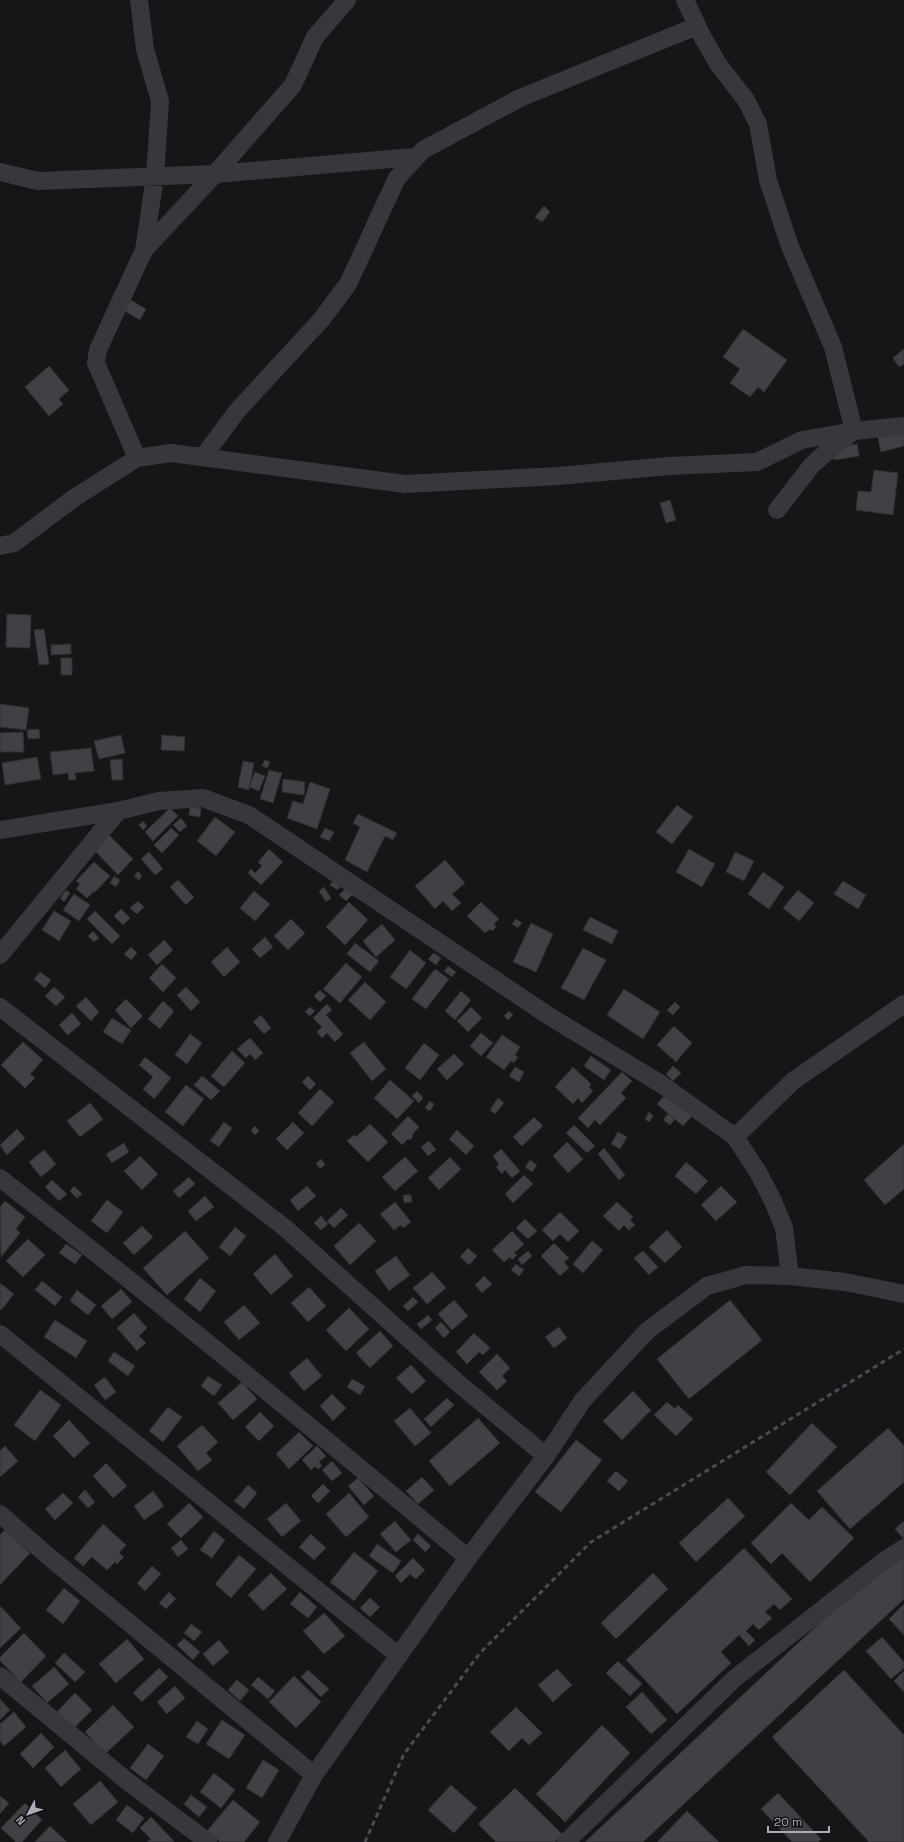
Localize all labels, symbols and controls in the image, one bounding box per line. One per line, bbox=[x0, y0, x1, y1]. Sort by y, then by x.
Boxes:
north arrow bbox=[8, 1794, 48, 1834]
scale bar bbox=[768, 1808, 829, 1834]
text: N bbox=[13, 1813, 28, 1828]
text: 20 m bbox=[774, 1814, 802, 1830]

